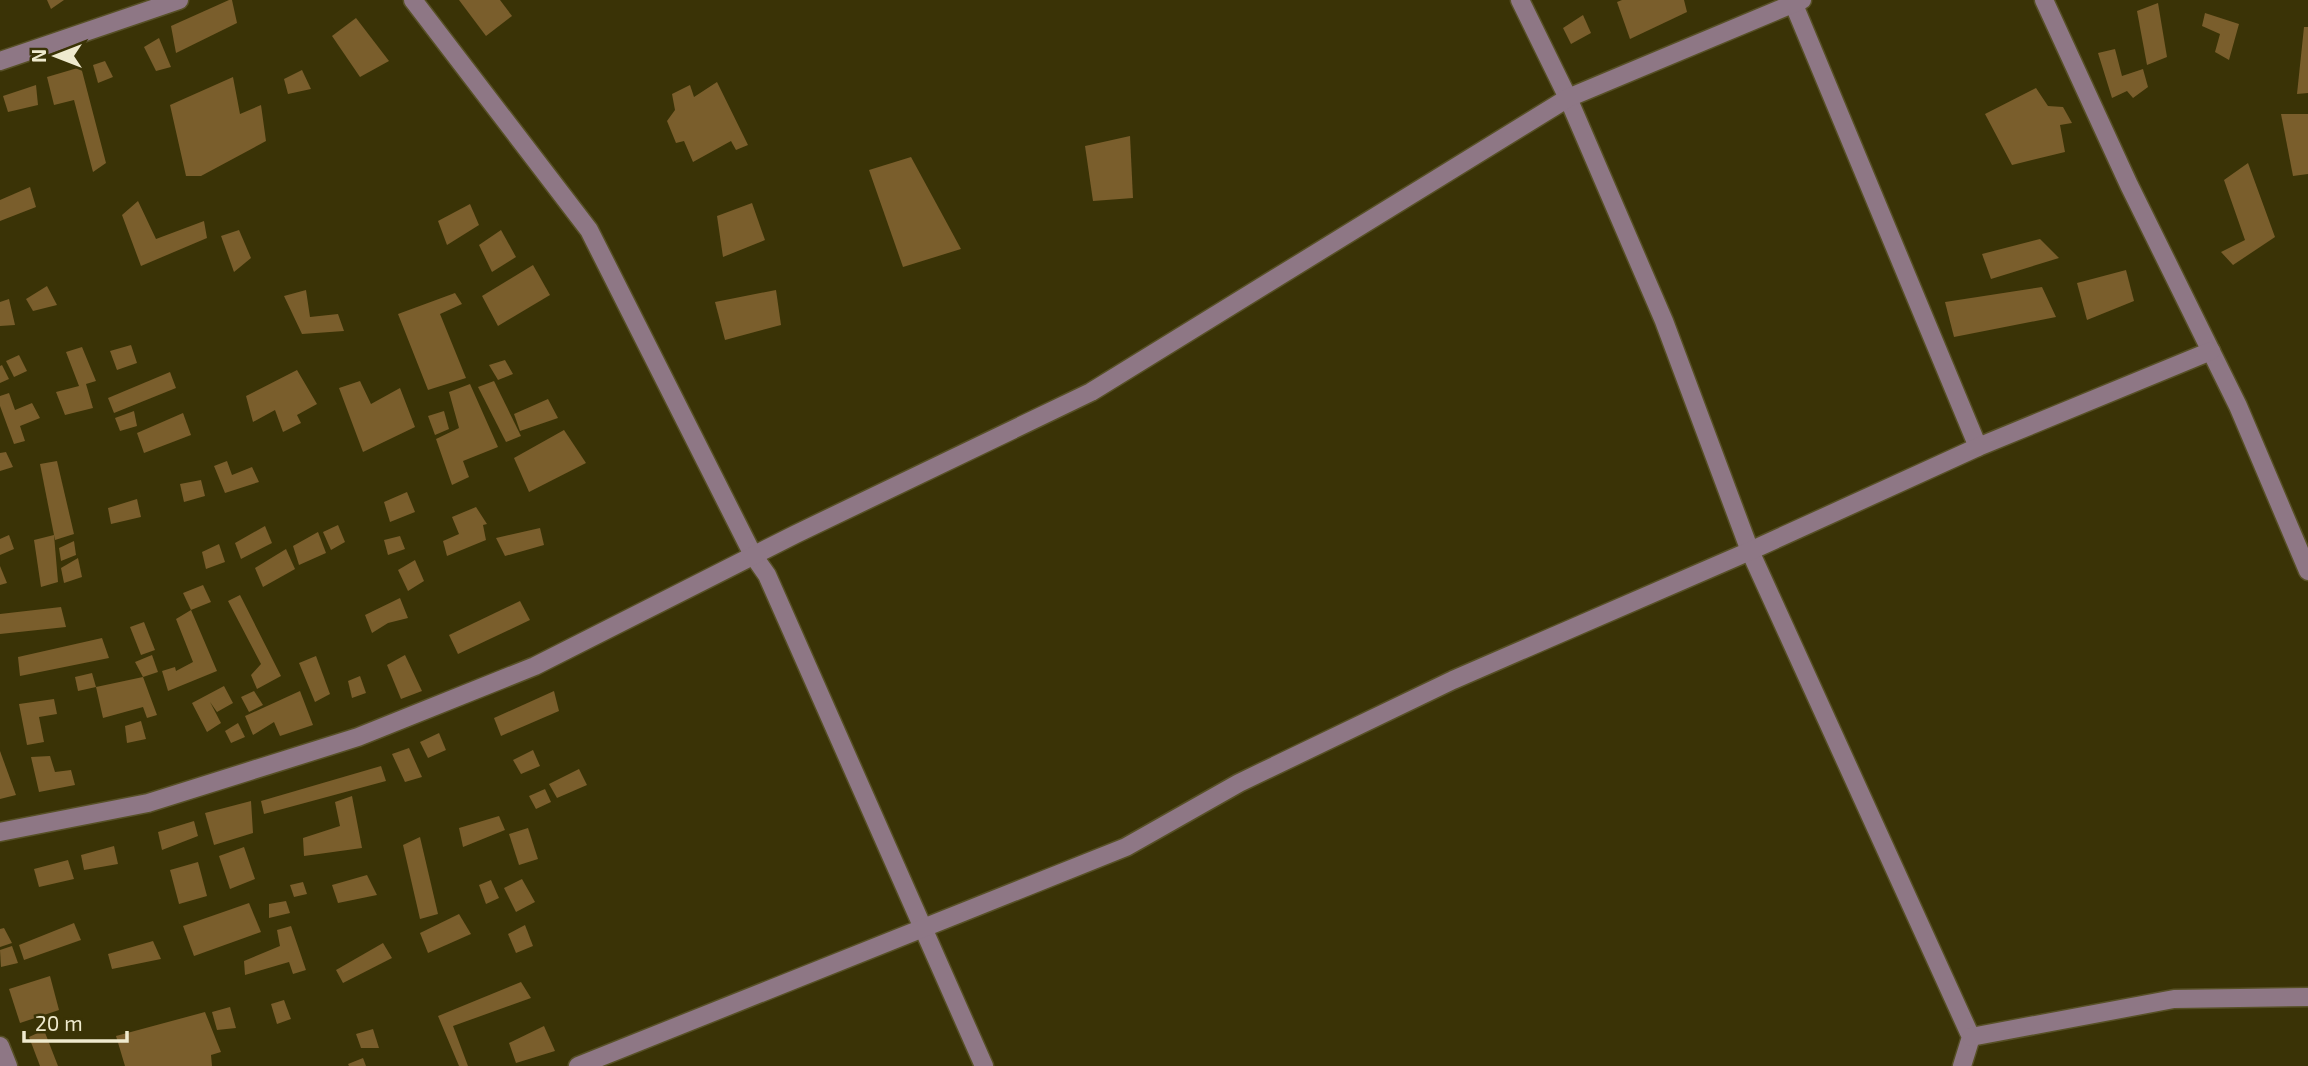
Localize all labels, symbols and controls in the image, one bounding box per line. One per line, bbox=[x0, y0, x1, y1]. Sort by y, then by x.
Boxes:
north arrow bbox=[21, 21, 91, 91]
text: N bbox=[27, 49, 50, 63]
scale bar bbox=[24, 1000, 128, 1044]
text: 20 m bbox=[35, 1010, 83, 1035]

